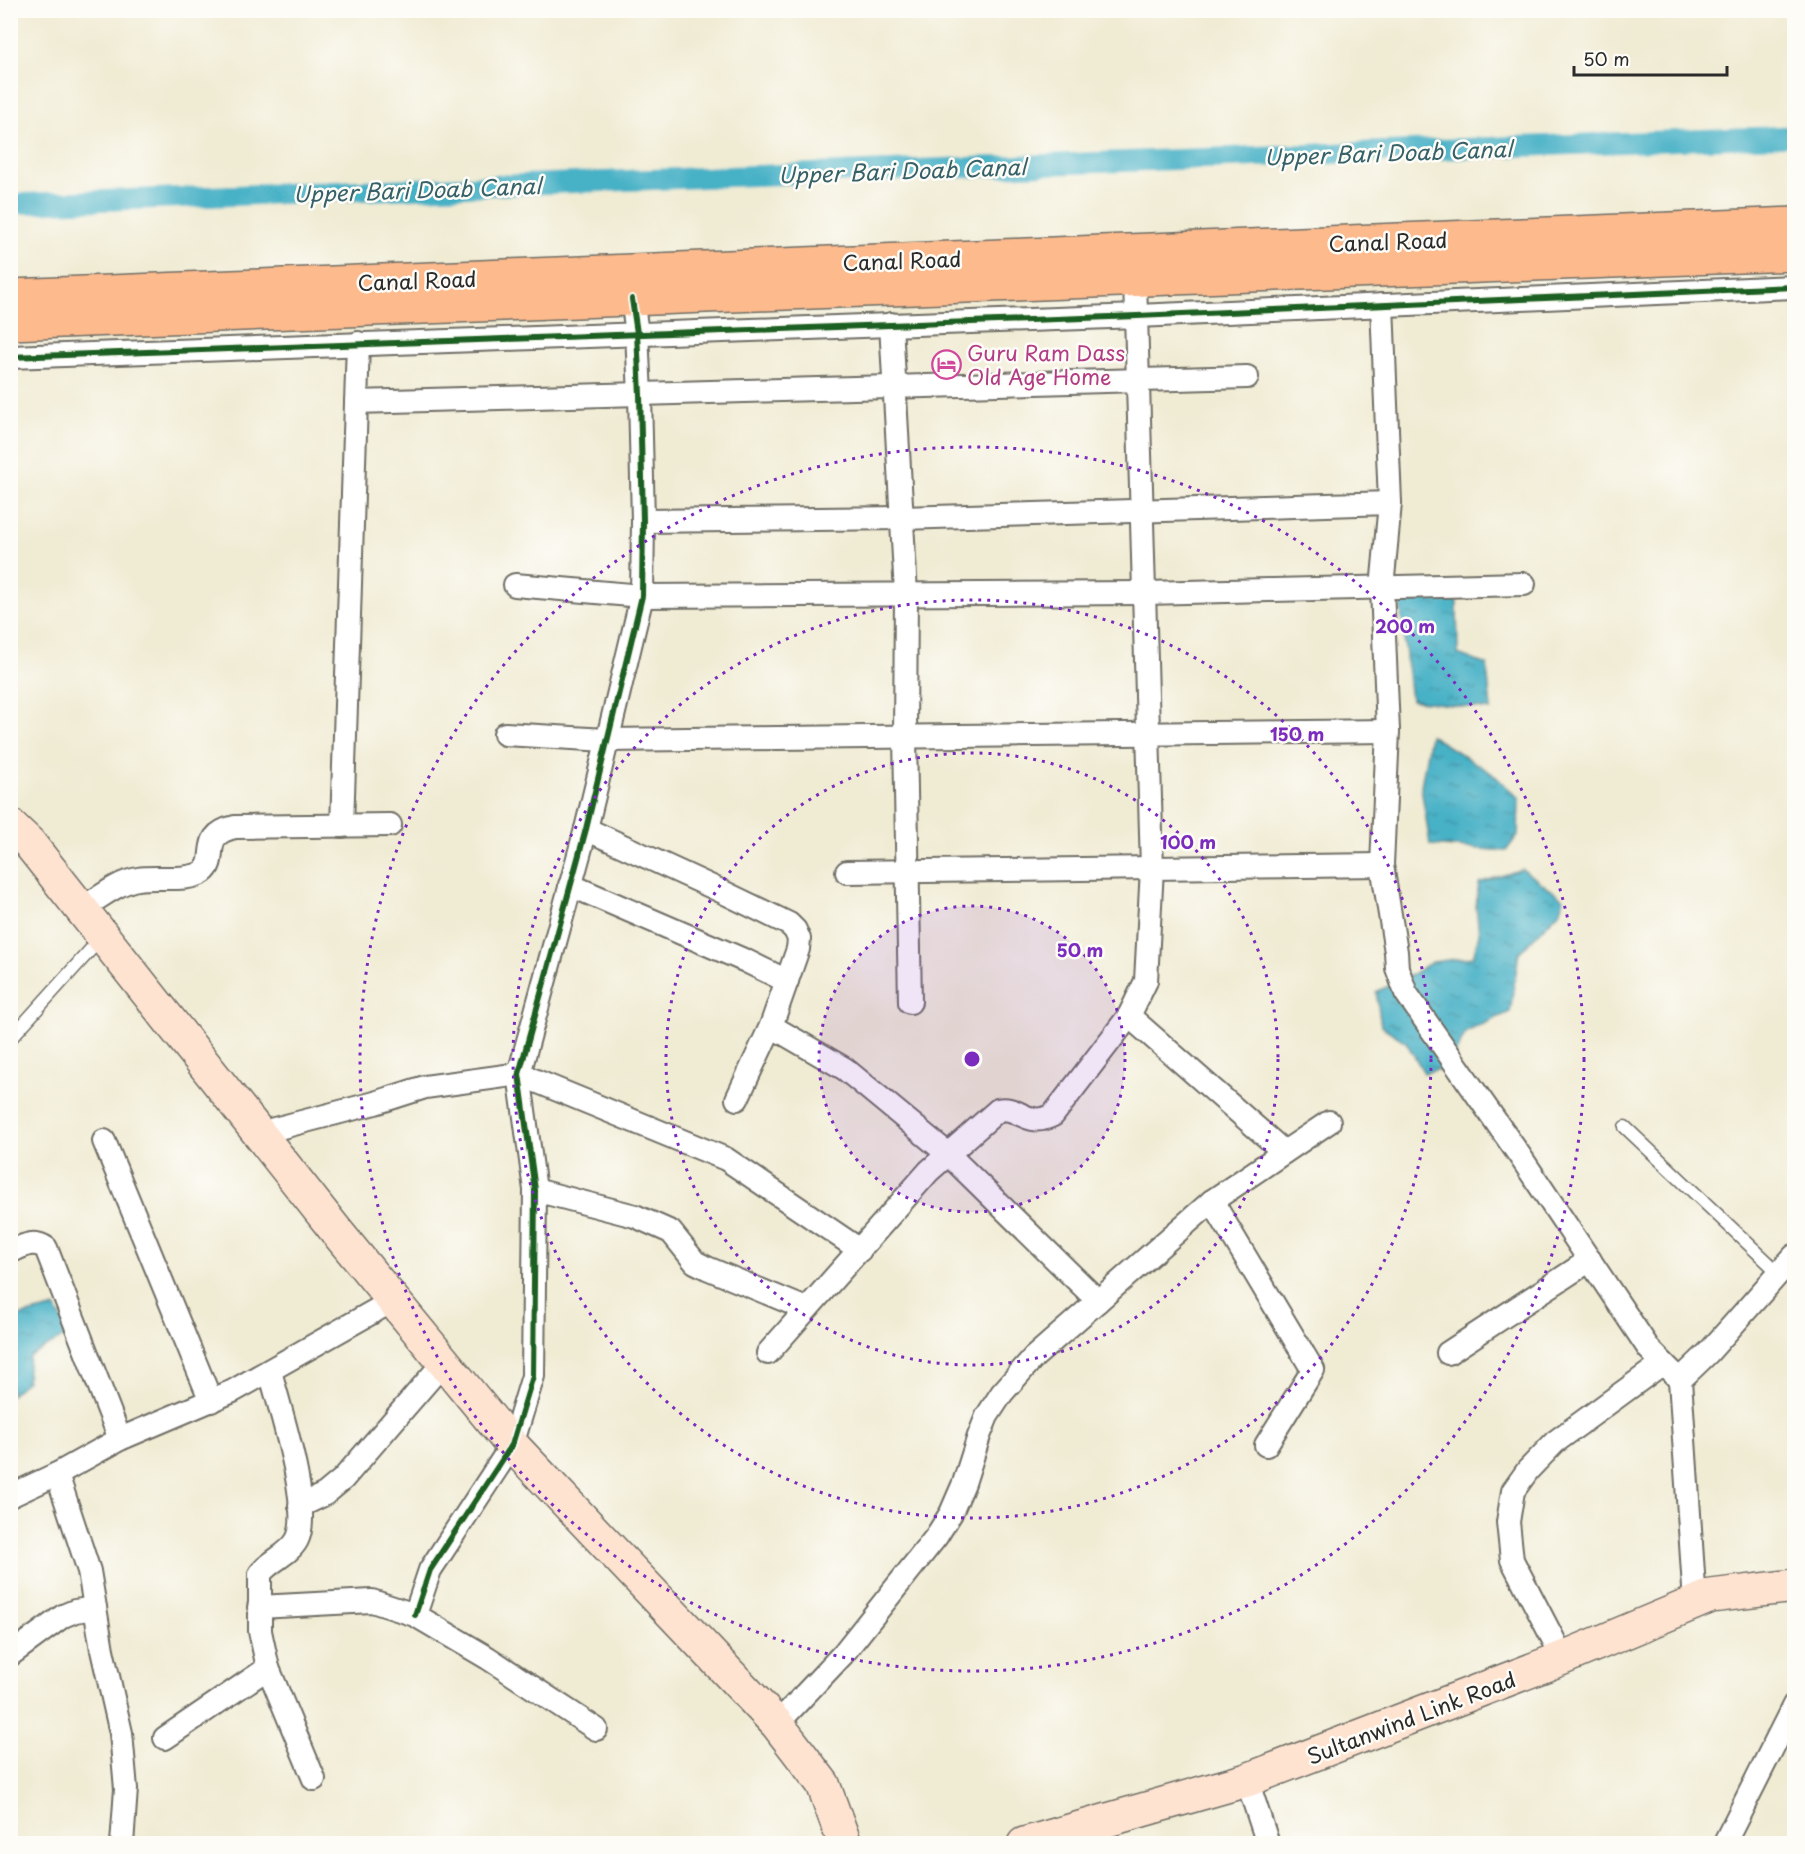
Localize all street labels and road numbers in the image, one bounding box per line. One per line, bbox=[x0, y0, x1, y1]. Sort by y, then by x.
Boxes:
street label: Canal Road bbox=[1328, 223, 1448, 259]
street label: Canal Road bbox=[842, 242, 962, 278]
street label: Canal Road bbox=[357, 262, 477, 298]
street label: Sultanwind Link Road bbox=[1302, 1662, 1520, 1772]

